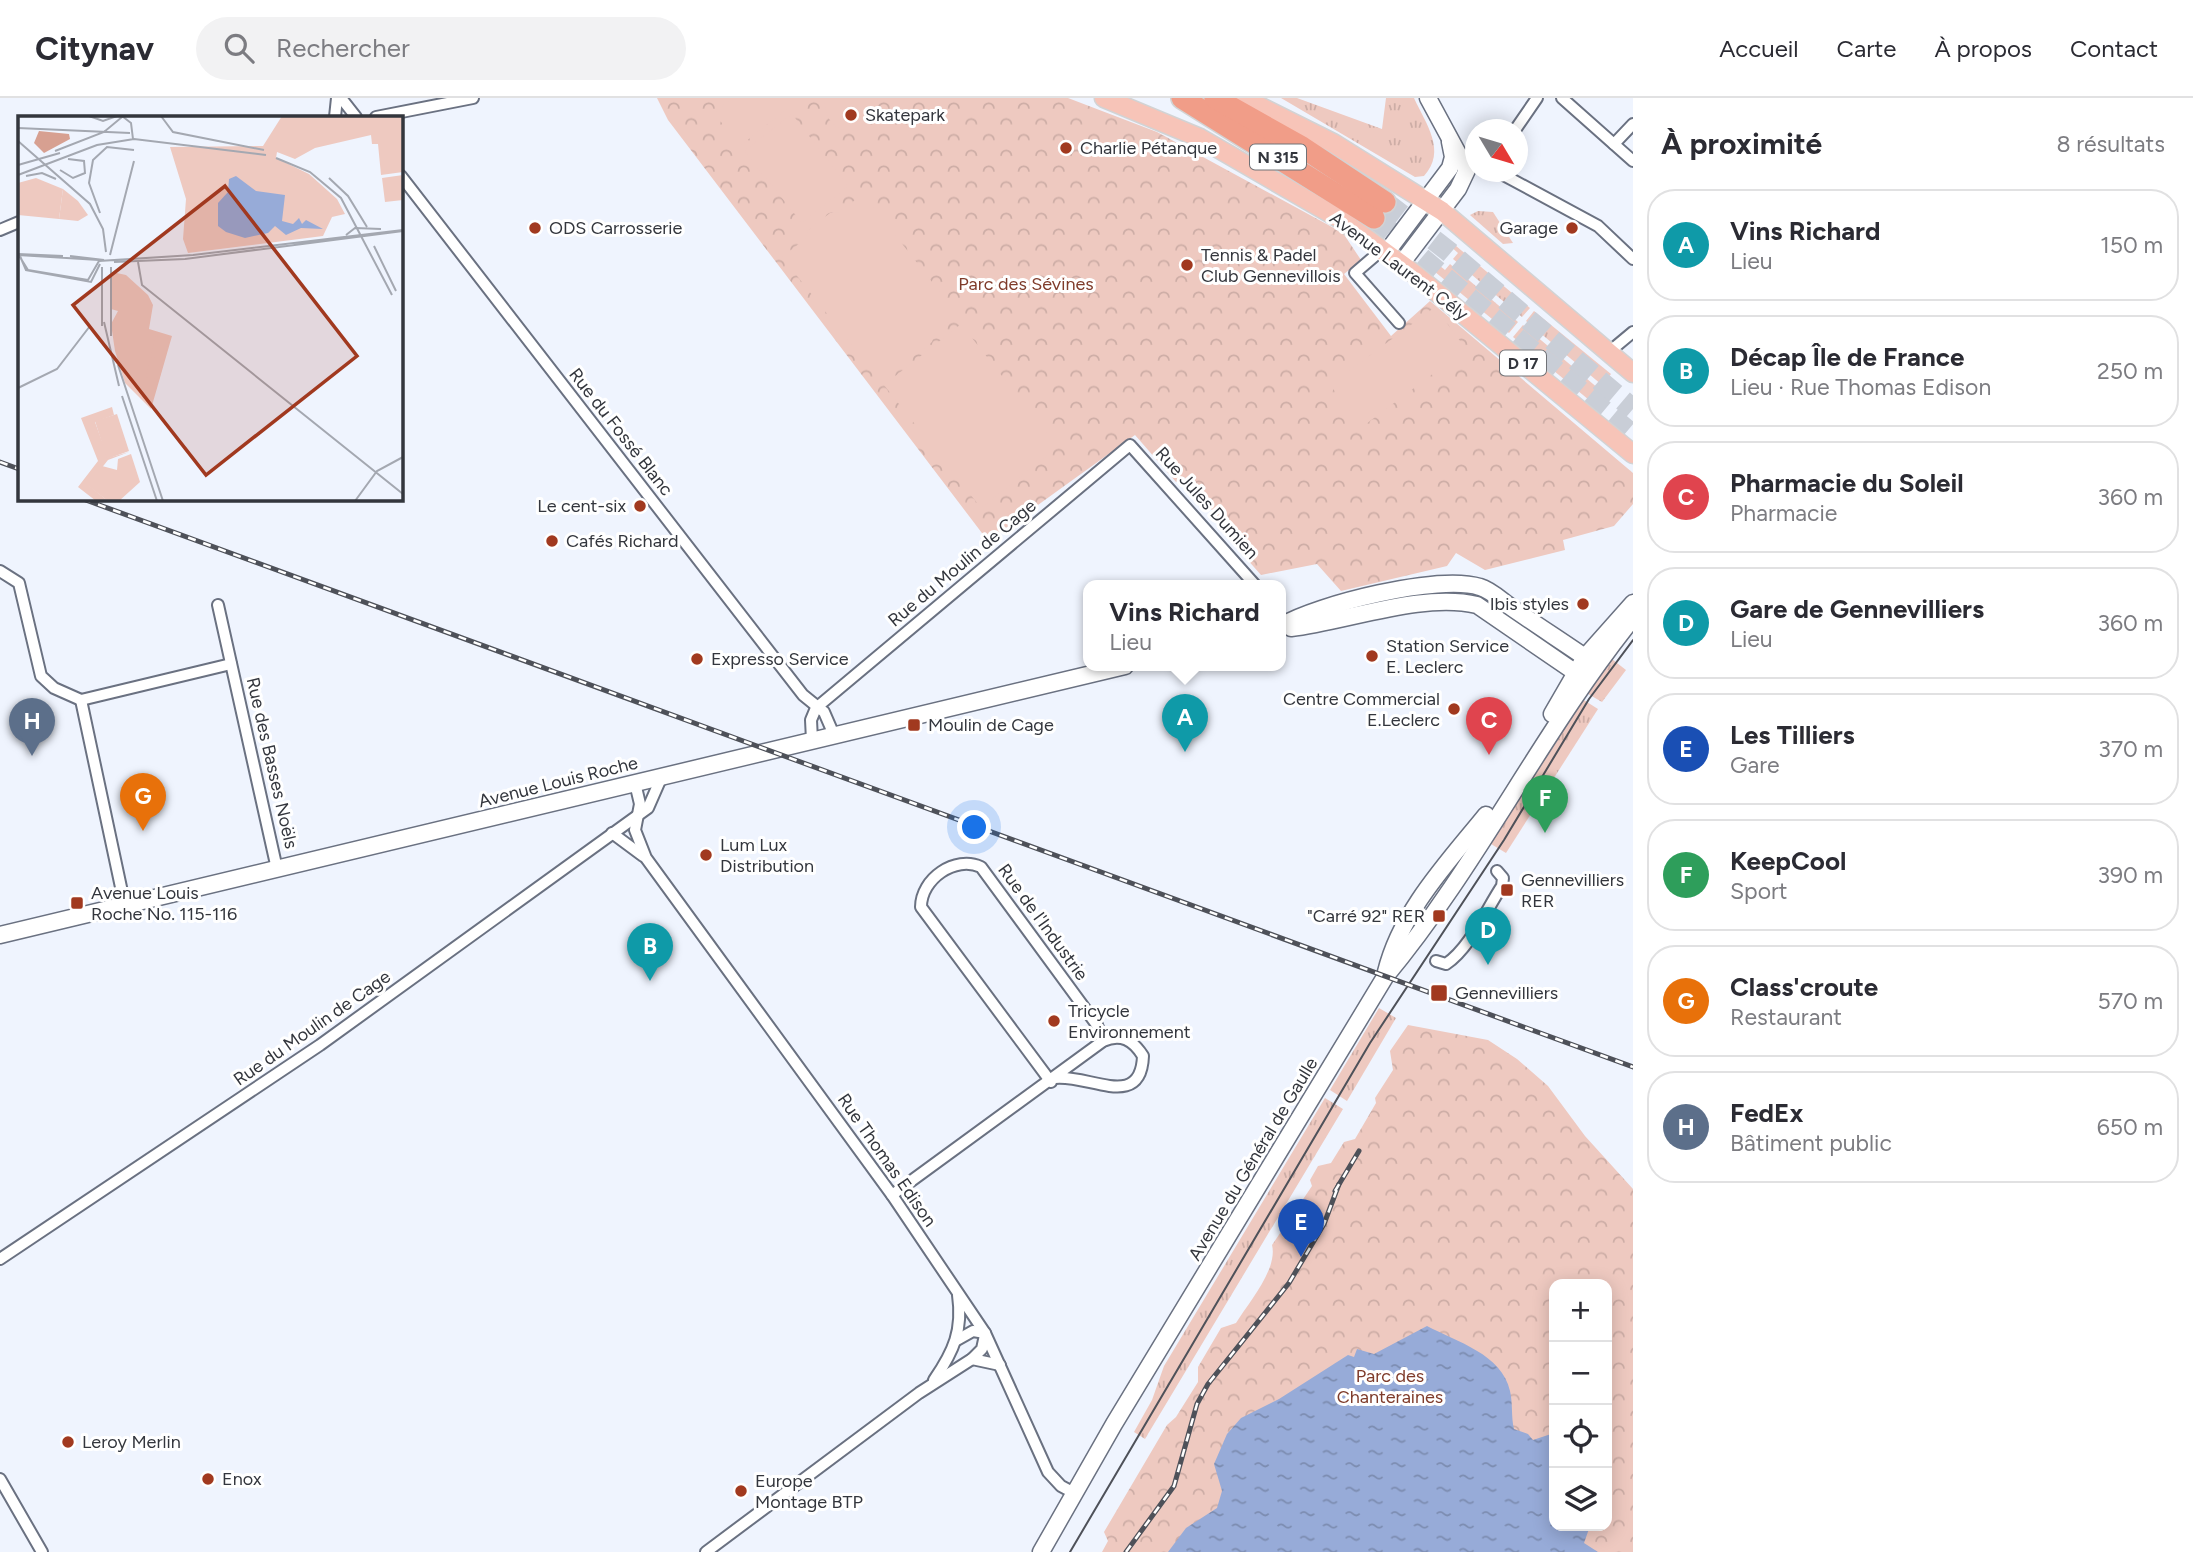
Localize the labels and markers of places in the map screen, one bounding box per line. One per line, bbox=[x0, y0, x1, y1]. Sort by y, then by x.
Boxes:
place label: Skatepark bbox=[865, 104, 945, 126]
marker: Skatepark bbox=[843, 107, 859, 123]
place label: Charlie Pétanque bbox=[1080, 137, 1217, 159]
marker: Charlie Pétanque bbox=[1058, 140, 1074, 156]
place label: ODS Carrosserie bbox=[549, 217, 682, 239]
place label: Garage bbox=[1499, 217, 1558, 239]
marker: ODS Carrosserie bbox=[527, 220, 543, 236]
marker: Garage bbox=[1564, 220, 1580, 236]
place label: Tennis & Padel Club Gennevillois bbox=[1201, 244, 1341, 287]
marker: Tennis & Padel Club Gennevillois bbox=[1179, 257, 1195, 273]
place label: Le cent-six bbox=[537, 495, 626, 517]
marker: Le cent-six bbox=[632, 498, 648, 514]
place label: Cafés Richard bbox=[566, 530, 678, 552]
marker: Cafés Richard bbox=[544, 533, 560, 549]
place label: Ibis styles bbox=[1490, 593, 1569, 615]
marker: Ibis styles bbox=[1575, 596, 1591, 612]
place label: Station Service E. Leclerc bbox=[1386, 635, 1509, 678]
place label: Expresso Service bbox=[711, 648, 849, 670]
marker: Station Service E. Leclerc bbox=[1364, 648, 1380, 664]
marker: Expresso Service bbox=[689, 651, 705, 667]
place label: Centre Commercial E.Leclerc bbox=[1283, 688, 1440, 731]
pin: A bbox=[1162, 694, 1208, 752]
pin: C bbox=[1466, 697, 1512, 755]
pin: H bbox=[9, 698, 55, 756]
marker: Centre Commercial E.Leclerc bbox=[1446, 701, 1462, 717]
place label: Moulin de Cage bbox=[928, 714, 1054, 736]
marker: Moulin de Cage bbox=[906, 717, 922, 733]
pin: G bbox=[120, 773, 166, 831]
pin: F bbox=[1522, 775, 1568, 833]
place label: Lum Lux Distribution bbox=[720, 834, 814, 877]
marker: Lum Lux Distribution bbox=[698, 847, 714, 863]
place label: Gennevilliers RER bbox=[1521, 869, 1624, 912]
place label: Avenue Louis Roche No. 115-116 bbox=[91, 882, 237, 925]
marker: Gennevilliers RER bbox=[1499, 882, 1515, 898]
marker: Avenue Louis Roche No. 115-116 bbox=[69, 895, 85, 911]
place label: "Carré 92" RER bbox=[1307, 905, 1425, 927]
pin: D bbox=[1465, 907, 1511, 965]
marker: "Carré 92" RER bbox=[1431, 908, 1447, 924]
pin: B bbox=[627, 923, 673, 981]
place label: Gennevilliers bbox=[1455, 982, 1558, 1004]
marker: Gennevilliers bbox=[1429, 983, 1449, 1003]
place label: Tricycle Environnement bbox=[1068, 1000, 1191, 1043]
marker: Tricycle Environnement bbox=[1046, 1013, 1062, 1029]
pin: E bbox=[1278, 1199, 1324, 1257]
place label: Leroy Merlin bbox=[82, 1431, 181, 1453]
marker: Leroy Merlin bbox=[60, 1434, 76, 1450]
place label: Enox bbox=[222, 1468, 262, 1490]
place label: Europe Montage BTP bbox=[755, 1470, 863, 1513]
marker: Enox bbox=[200, 1471, 216, 1487]
marker: Europe Montage BTP bbox=[733, 1483, 749, 1499]

